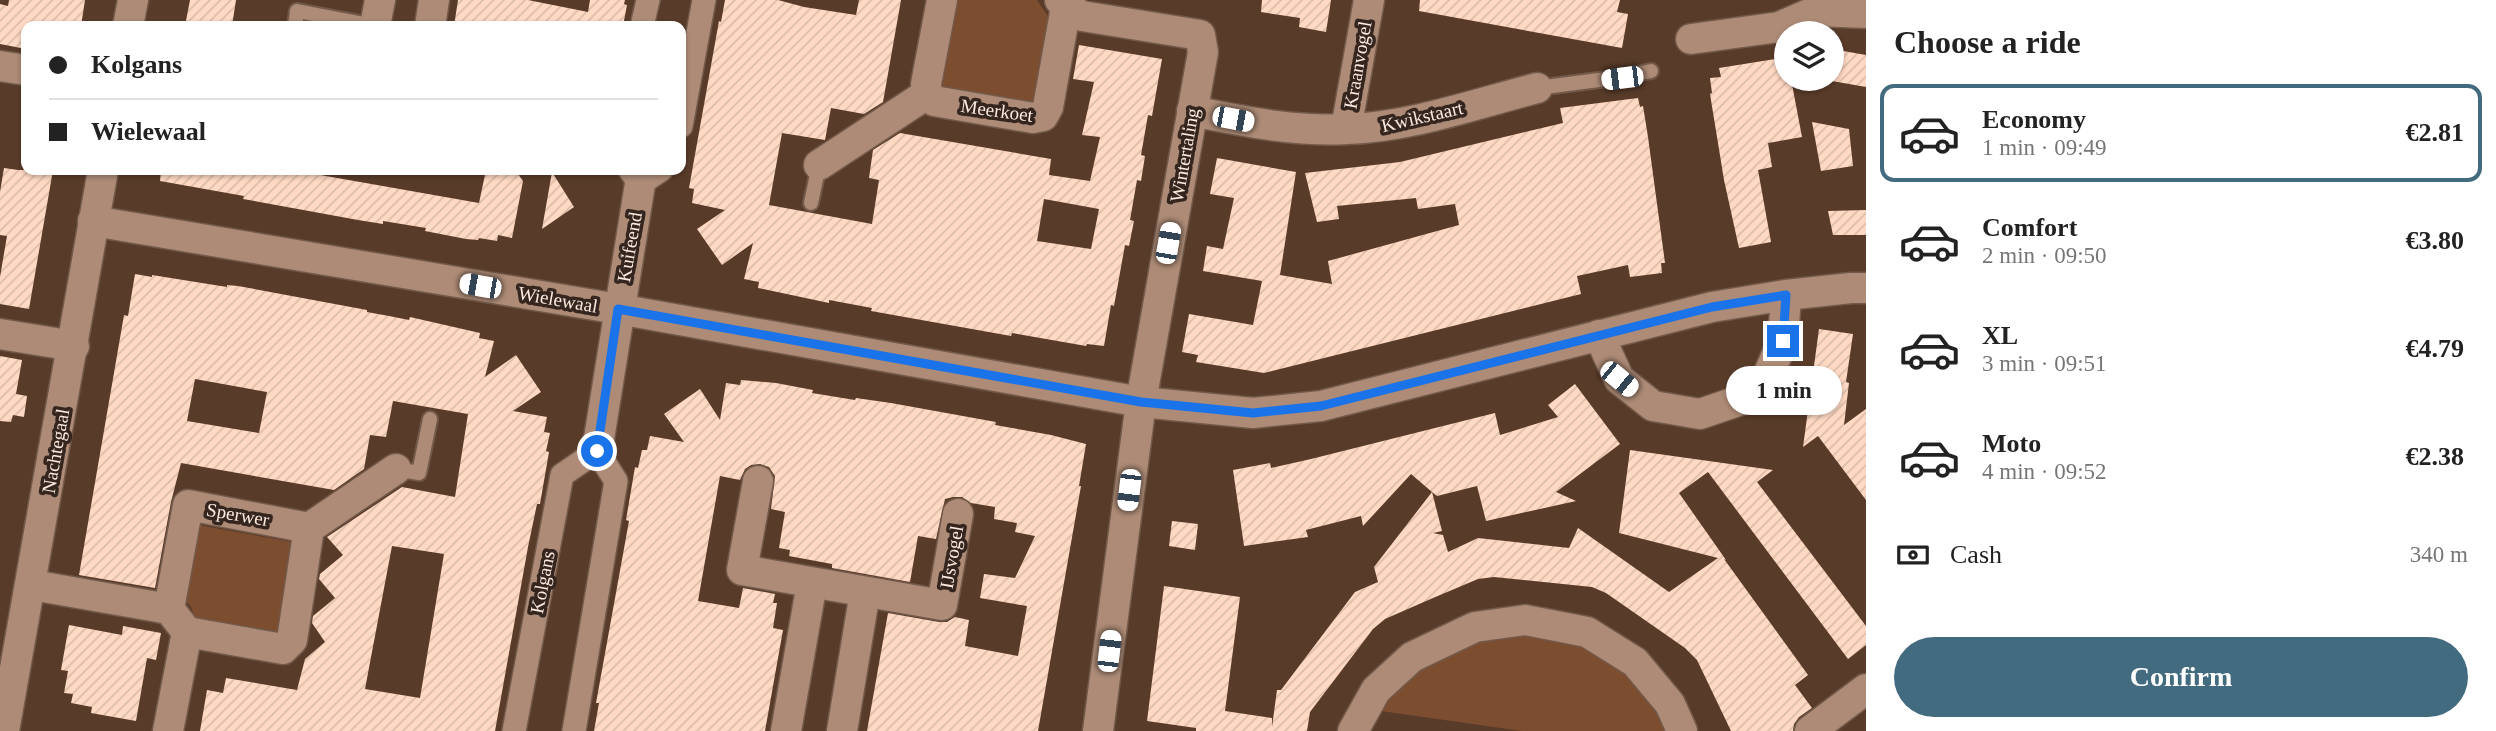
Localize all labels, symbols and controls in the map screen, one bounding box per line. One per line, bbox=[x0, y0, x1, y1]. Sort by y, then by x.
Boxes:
street label: Kraanvogel bbox=[1339, 20, 1376, 111]
map controls bbox=[1774, 21, 1844, 91]
button: layers bbox=[1774, 21, 1844, 91]
text: Choose a ride bbox=[1894, 24, 2081, 60]
text: Kolgans bbox=[91, 50, 182, 79]
car bbox=[1600, 65, 1645, 91]
street label: Meerkoet bbox=[959, 95, 1035, 126]
street label: Kwikstaart bbox=[1379, 97, 1466, 136]
icon: car bbox=[1898, 102, 1961, 165]
car bbox=[1211, 105, 1256, 133]
text: Economy bbox=[1982, 105, 2086, 134]
street label: Wintertaling bbox=[1166, 106, 1203, 204]
text: Wielewaal bbox=[91, 117, 206, 146]
text: €2.81 bbox=[2406, 118, 2464, 147]
text: 1 min · 09:49 bbox=[1982, 135, 2107, 160]
street label: Kuifeend bbox=[613, 210, 646, 284]
icon: car bbox=[1898, 210, 1961, 273]
text: Comfort bbox=[1982, 213, 2077, 242]
car bbox=[1155, 220, 1182, 266]
text: €3.80 bbox=[2406, 226, 2464, 255]
text: 2 min · 09:50 bbox=[1982, 243, 2107, 268]
car bbox=[458, 272, 503, 300]
street label: Wielewaal bbox=[516, 282, 599, 317]
icon: car bbox=[1898, 318, 1961, 381]
text: XL bbox=[1982, 321, 2018, 350]
route end bbox=[1767, 325, 1799, 357]
text: €4.79 bbox=[2406, 334, 2464, 363]
text: 3 min · 09:51 bbox=[1982, 351, 2107, 376]
car bbox=[1597, 358, 1642, 400]
callout: 1 min bbox=[1725, 366, 1841, 414]
text: 1 min bbox=[1756, 378, 1812, 403]
street label: Nachtegaal bbox=[38, 407, 73, 495]
icon: car bbox=[1898, 426, 1961, 489]
text: Moto bbox=[1982, 429, 2041, 458]
route start bbox=[581, 435, 613, 467]
text: €2.38 bbox=[2406, 442, 2464, 471]
text: 4 min · 09:52 bbox=[1982, 459, 2107, 484]
car bbox=[1117, 468, 1142, 512]
street label: Sperwer bbox=[205, 499, 272, 530]
street label: IJsvogel bbox=[936, 524, 967, 590]
icon: cash bbox=[1894, 536, 1932, 574]
text: Cash bbox=[1950, 540, 2002, 569]
text: 340 m bbox=[2410, 542, 2468, 567]
street label: Kolgans bbox=[526, 549, 559, 615]
car bbox=[1097, 629, 1122, 673]
button: Confirm bbox=[1894, 637, 2468, 717]

